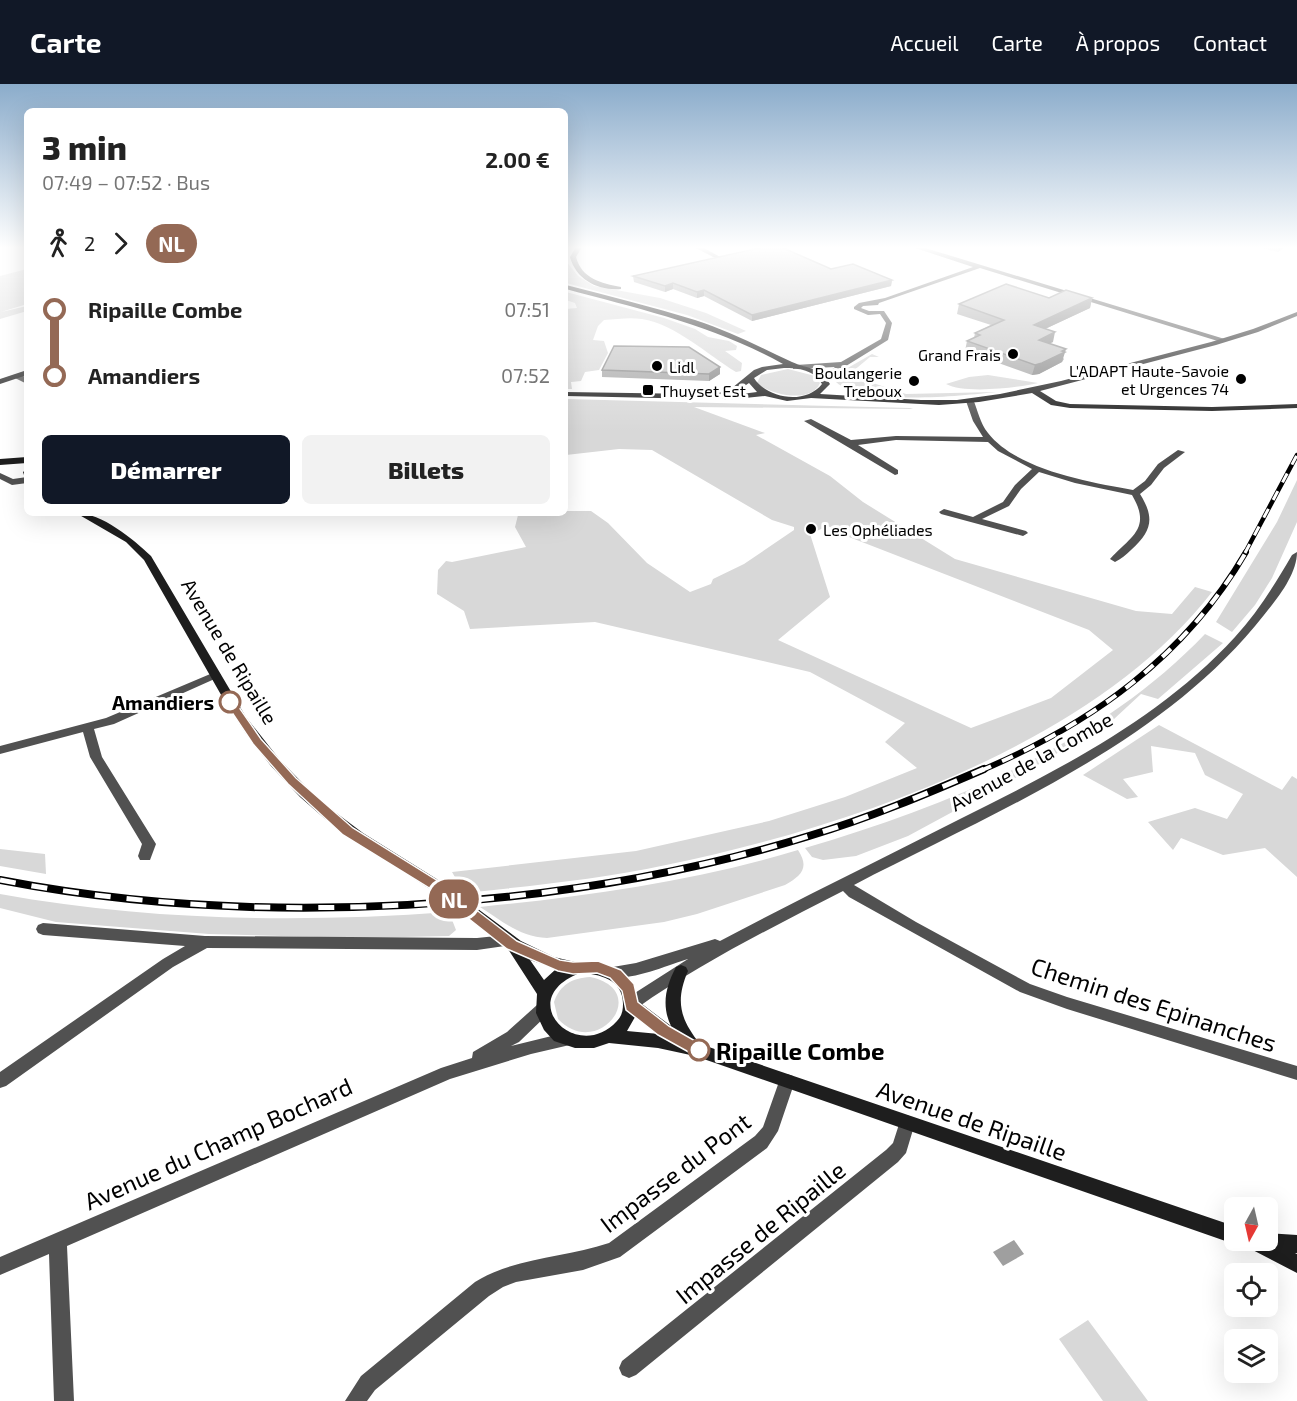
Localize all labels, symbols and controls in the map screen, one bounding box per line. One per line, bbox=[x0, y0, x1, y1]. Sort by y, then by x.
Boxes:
text: Carte bbox=[30, 25, 102, 59]
text: Accueil bbox=[890, 30, 959, 55]
text: Carte bbox=[992, 30, 1043, 55]
text: À propos bbox=[1076, 30, 1160, 55]
text: Contact bbox=[1193, 30, 1267, 55]
text: 3 min bbox=[42, 127, 127, 167]
text: 2.00 € bbox=[485, 146, 550, 172]
text: 07:49 – 07:52 · Bus bbox=[42, 170, 210, 194]
icon: walk bbox=[42, 227, 75, 260]
icon: forward bbox=[104, 227, 137, 260]
text: 2 bbox=[84, 231, 95, 255]
text: NL bbox=[158, 231, 185, 256]
text: Ripaille Combe bbox=[88, 296, 243, 322]
text: 07:51 bbox=[504, 297, 550, 321]
place label: Grand Frais bbox=[918, 345, 1001, 364]
marker: Grand Frais bbox=[1006, 347, 1020, 361]
place label: Lidl bbox=[669, 357, 695, 376]
marker: Lidl bbox=[650, 359, 664, 373]
place label: L'ADAPT Haute-Savoie et Urgences 74 bbox=[1069, 361, 1229, 398]
text: Amandiers bbox=[88, 362, 200, 388]
text: 07:52 bbox=[501, 363, 550, 387]
place label: Boulangerie Treboux bbox=[815, 363, 903, 400]
marker: L'ADAPT Haute-Savoie et Urgences 74 bbox=[1234, 372, 1248, 386]
marker: Boulangerie Treboux bbox=[907, 374, 921, 388]
place label: Thuyset Est bbox=[660, 381, 746, 400]
marker: Thuyset Est bbox=[641, 383, 655, 397]
button: Démarrer bbox=[42, 435, 290, 504]
button: Billets bbox=[302, 435, 550, 504]
place label: Les Ophéliades bbox=[823, 520, 933, 539]
marker: Les Ophéliades bbox=[804, 522, 818, 536]
street label: Avenue de Ripaille bbox=[177, 574, 283, 728]
place label: Amandiers bbox=[112, 690, 214, 714]
marker: Amandiers bbox=[219, 691, 241, 713]
street label: Avenue de la Combe bbox=[946, 706, 1116, 816]
line badge: NL bbox=[427, 880, 481, 918]
text: NL bbox=[441, 887, 467, 912]
street label: Chemin des Epinanches bbox=[1028, 951, 1280, 1057]
place label: Ripaille Combe bbox=[716, 1036, 885, 1065]
marker: Ripaille Combe bbox=[688, 1039, 710, 1061]
street label: Avenue du Champ Bochard bbox=[80, 1071, 356, 1215]
street label: Avenue de Ripaille bbox=[873, 1074, 1071, 1166]
street label: Impasse du Pont bbox=[594, 1106, 756, 1238]
street label: Impasse de Ripaille bbox=[669, 1155, 851, 1309]
north arrow bbox=[1224, 1197, 1278, 1251]
map controls bbox=[1224, 1197, 1278, 1383]
button: locate bbox=[1224, 1263, 1278, 1317]
button: layers bbox=[1224, 1329, 1278, 1383]

